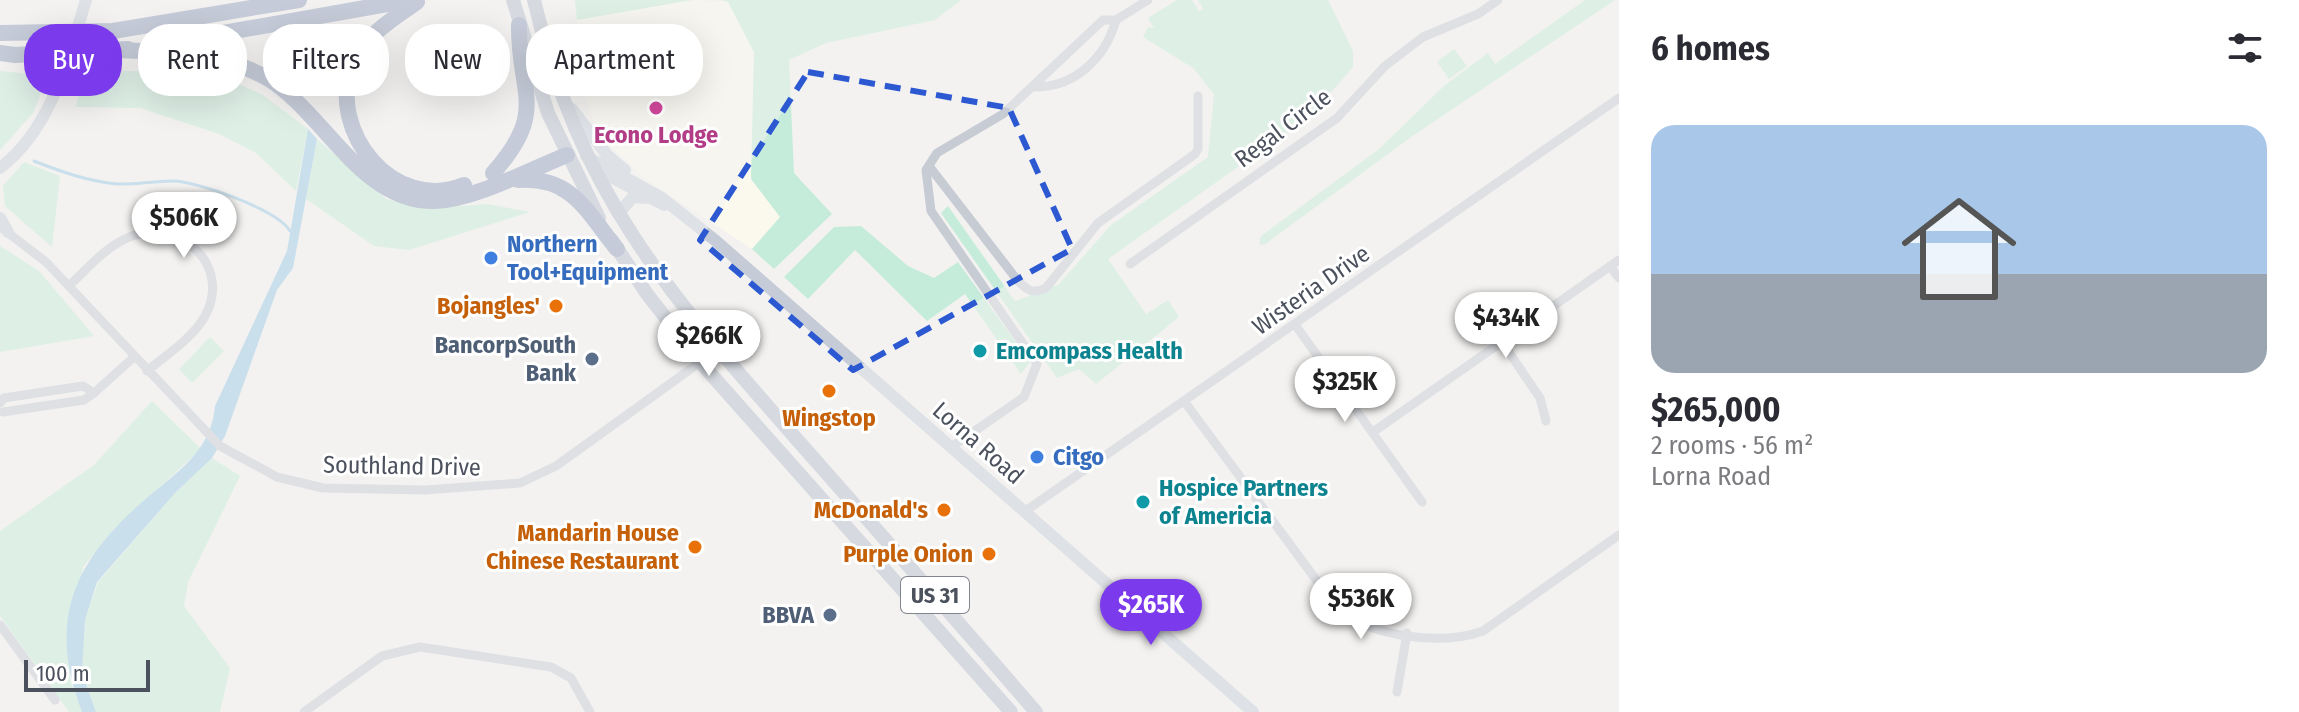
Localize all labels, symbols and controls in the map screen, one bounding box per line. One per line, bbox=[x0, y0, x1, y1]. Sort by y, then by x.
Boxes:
chip: Buy bbox=[24, 24, 122, 96]
chip: Rent bbox=[138, 24, 247, 96]
chip: Filters bbox=[263, 24, 389, 96]
chip: New bbox=[405, 24, 510, 96]
chip: Apartment bbox=[526, 24, 703, 96]
icon: filters bbox=[2223, 26, 2267, 70]
text: 6 homes bbox=[1651, 28, 1770, 69]
street label: Regal Circle bbox=[1229, 83, 1337, 173]
marker: Econo Lodge bbox=[647, 99, 665, 117]
place label: Econo Lodge bbox=[594, 121, 718, 149]
icon: home bbox=[1887, 177, 2031, 321]
pin: $506K bbox=[128, 192, 240, 260]
text: $506K bbox=[150, 202, 218, 233]
place label: Northern Tool+Equipment bbox=[507, 230, 669, 286]
street label: Wisteria Drive bbox=[1247, 239, 1375, 341]
marker: Northern Tool+Equipment bbox=[482, 249, 500, 267]
place label: Bojangles' bbox=[437, 292, 540, 320]
pin: $434K bbox=[1450, 292, 1562, 360]
marker: Bojangles' bbox=[547, 297, 565, 315]
text: $434K bbox=[1473, 302, 1539, 333]
pin: $266K bbox=[653, 310, 765, 378]
text: $266K bbox=[675, 320, 743, 351]
place label: BancorpSouth Bank bbox=[435, 331, 577, 387]
place label: Emcompass Health bbox=[996, 337, 1183, 365]
marker: Emcompass Health bbox=[971, 342, 989, 360]
marker: BancorpSouth Bank bbox=[583, 350, 601, 368]
pin: $325K bbox=[1289, 356, 1401, 424]
text: $325K bbox=[1313, 366, 1377, 397]
marker: Wingstop bbox=[820, 382, 838, 400]
text: $265,000 bbox=[1651, 389, 1781, 430]
street label: Lorna Road bbox=[927, 396, 1029, 490]
place label: Wingstop bbox=[782, 404, 876, 432]
text: 2 rooms · 56 m² bbox=[1651, 430, 1813, 461]
place label: Citgo bbox=[1053, 443, 1104, 471]
marker: Citgo bbox=[1028, 448, 1046, 466]
street label: Southland Drive bbox=[323, 451, 481, 481]
text: Lorna Road bbox=[1651, 461, 1771, 492]
place label: Hospice Partners of Americia bbox=[1159, 474, 1329, 530]
marker: Hospice Partners of Americia bbox=[1134, 493, 1152, 511]
place label: McDonald's bbox=[814, 496, 928, 524]
marker: McDonald's bbox=[935, 501, 953, 519]
place label: Mandarin House Chinese Restaurant bbox=[486, 519, 680, 575]
marker: Mandarin House Chinese Restaurant bbox=[686, 538, 704, 556]
place label: Purple Onion bbox=[843, 540, 973, 568]
marker: Purple Onion bbox=[980, 545, 998, 563]
pin: $536K bbox=[1305, 573, 1417, 641]
road number: US 31 bbox=[901, 577, 969, 613]
pin: $265K bbox=[1095, 579, 1207, 647]
text: $536K bbox=[1328, 583, 1394, 614]
text: $265K bbox=[1118, 589, 1184, 620]
place label: BBVA bbox=[762, 601, 815, 629]
marker: BBVA bbox=[821, 606, 839, 624]
scale bar bbox=[24, 656, 150, 692]
text: 100 m bbox=[36, 660, 90, 687]

